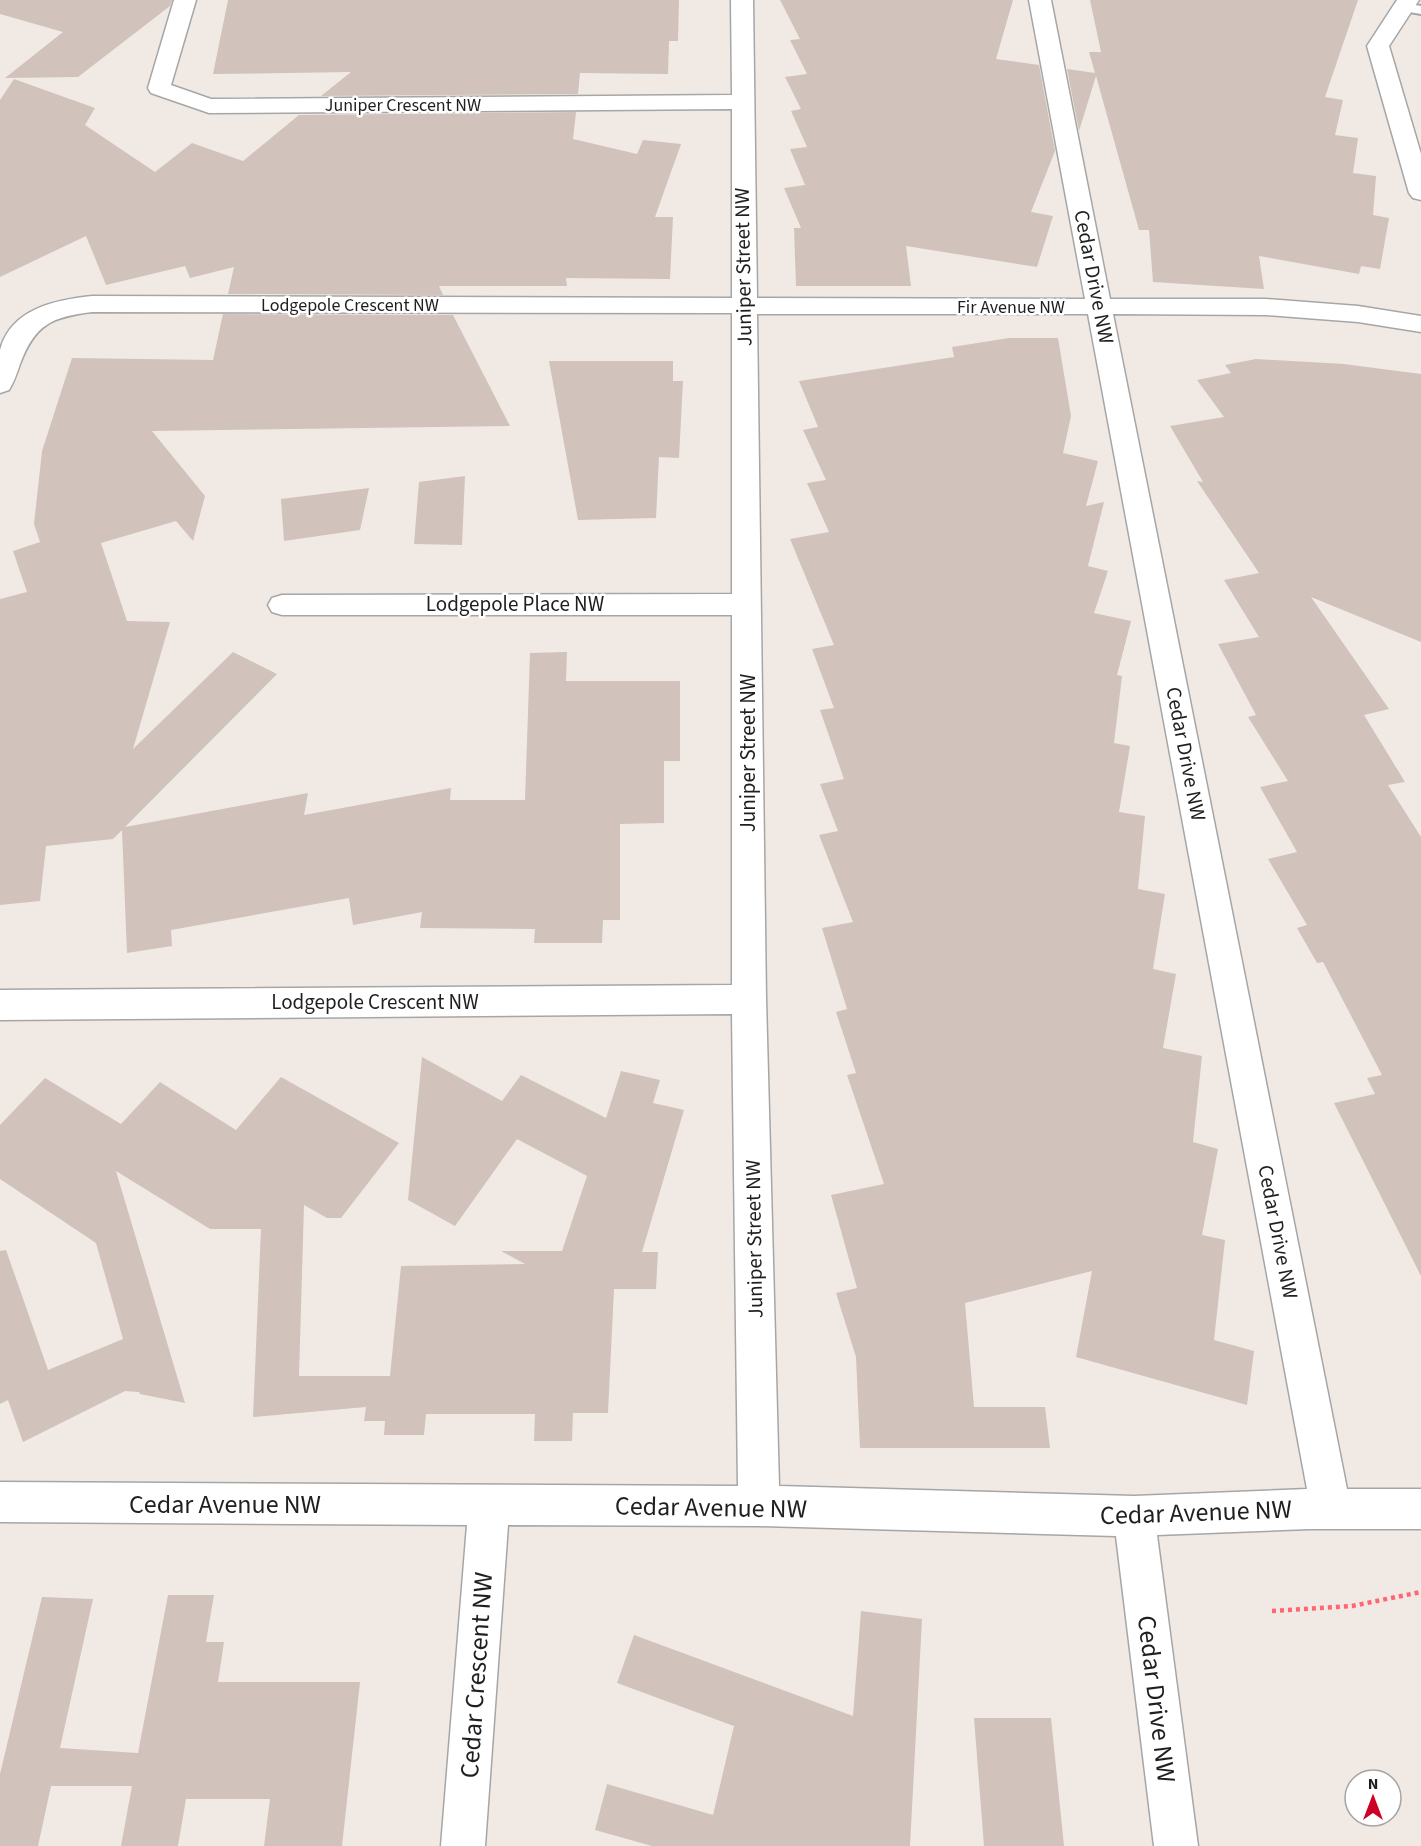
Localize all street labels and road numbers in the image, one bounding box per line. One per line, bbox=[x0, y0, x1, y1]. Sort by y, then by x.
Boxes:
street label: Juniper Crescent NW bbox=[325, 93, 481, 118]
street label: Juniper Street NW bbox=[727, 187, 759, 347]
street label: Cedar Drive NW bbox=[1066, 207, 1122, 347]
street label: Lodgepole Crescent NW bbox=[261, 293, 439, 318]
street label: Fir Avenue NW bbox=[957, 295, 1065, 320]
street label: Lodgepole Place NW bbox=[426, 589, 605, 619]
street label: Juniper Street NW bbox=[733, 673, 763, 832]
street label: Cedar Drive NW bbox=[1158, 684, 1214, 824]
street label: Lodgepole Crescent NW bbox=[271, 987, 479, 1017]
street label: Juniper Street NW bbox=[738, 1159, 770, 1319]
street label: Cedar Drive NW bbox=[1250, 1162, 1306, 1302]
street label: Cedar Avenue NW bbox=[129, 1486, 321, 1523]
street label: Cedar Avenue NW bbox=[615, 1487, 807, 1528]
street label: Cedar Avenue NW bbox=[1099, 1491, 1293, 1534]
street label: Cedar Crescent NW bbox=[451, 1571, 502, 1779]
street label: Cedar Drive NW bbox=[1128, 1613, 1185, 1785]

